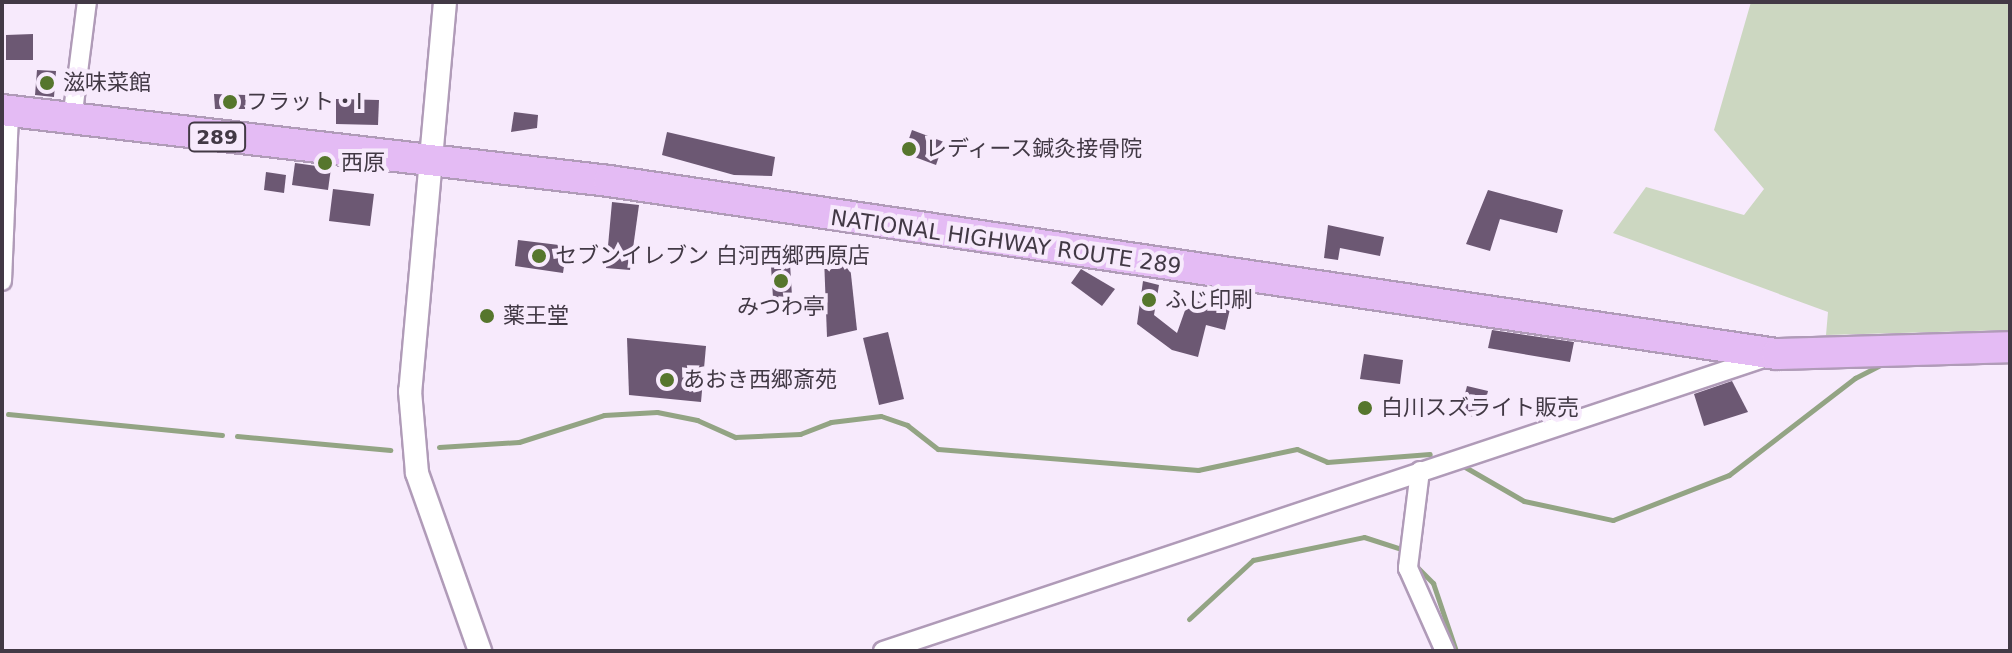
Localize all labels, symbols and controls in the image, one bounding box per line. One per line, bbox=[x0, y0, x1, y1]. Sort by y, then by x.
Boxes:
place label: 滋味菜館 bbox=[63, 70, 151, 96]
marker: 滋味菜館 bbox=[38, 74, 56, 92]
place label: フラット・Ⅰ bbox=[246, 89, 362, 115]
marker: フラット・Ⅰ bbox=[221, 93, 239, 111]
road number: 289 bbox=[187, 121, 247, 153]
place label: レディース鍼灸接骨院 bbox=[925, 136, 1145, 162]
marker: レディース鍼灸接骨院 bbox=[900, 140, 918, 158]
place label: 西原 bbox=[341, 150, 385, 176]
marker: 西原 bbox=[316, 154, 334, 172]
street label: NATIONAL HIGHWAY ROUTE 289 bbox=[829, 204, 1183, 280]
place label: セブンイレブン 白河西郷西原店 bbox=[555, 243, 870, 269]
marker: セブンイレブン 白河西郷西原店 bbox=[530, 247, 548, 265]
marker: みつわ亭 bbox=[772, 272, 790, 290]
place label: ふじ印刷 bbox=[1165, 287, 1253, 313]
marker: ふじ印刷 bbox=[1140, 291, 1158, 309]
place label: みつわ亭 bbox=[737, 294, 825, 320]
place label: 薬王堂 bbox=[503, 303, 569, 329]
marker: 薬王堂 bbox=[478, 307, 496, 325]
place label: あおき西郷斎苑 bbox=[683, 367, 837, 393]
marker: あおき西郷斎苑 bbox=[658, 371, 676, 389]
place label: 白川スズライト販売 bbox=[1381, 395, 1579, 421]
marker: 白川スズライト販売 bbox=[1356, 399, 1374, 417]

